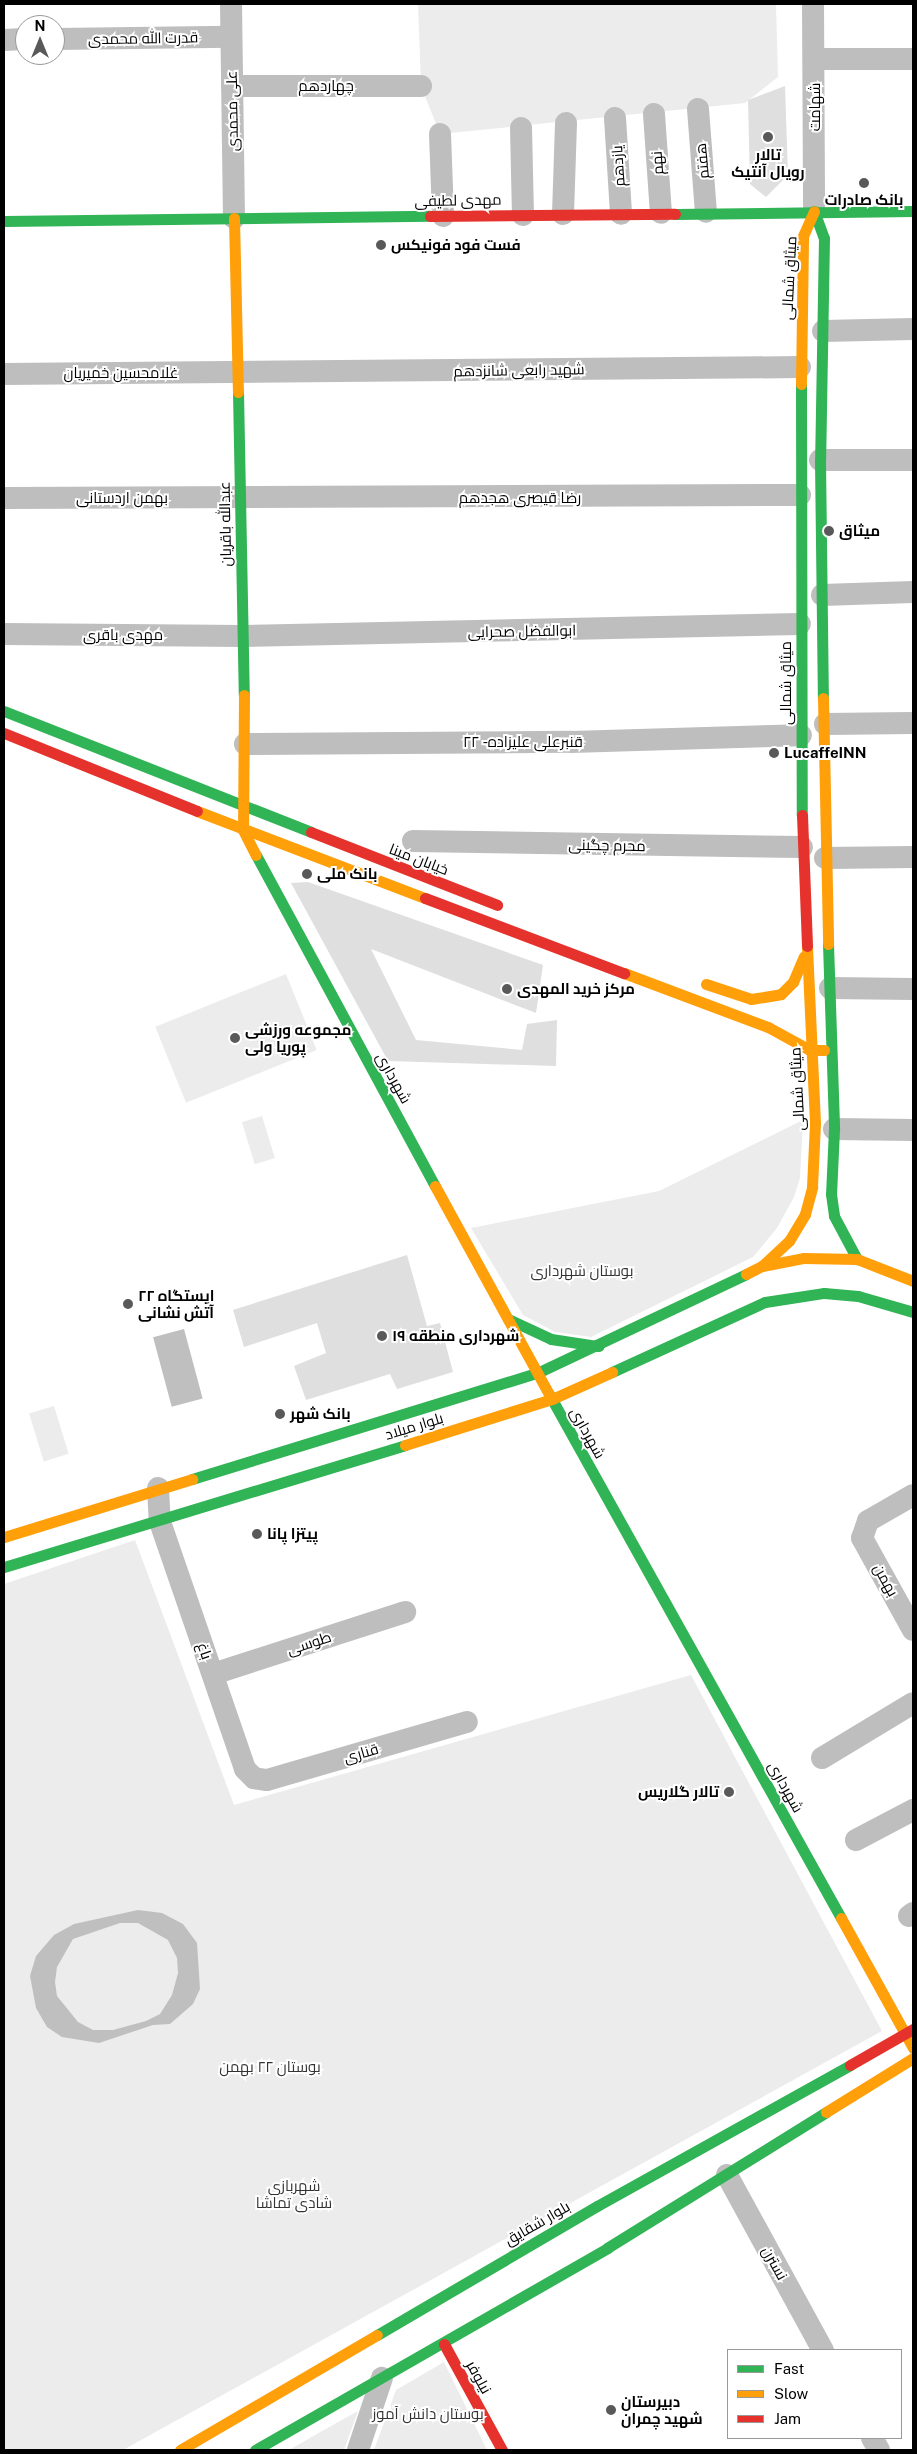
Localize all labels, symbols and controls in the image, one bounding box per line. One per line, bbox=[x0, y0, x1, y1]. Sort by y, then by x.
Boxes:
north arrow bbox=[15, 15, 65, 65]
text: N bbox=[35, 18, 45, 34]
street label: قدرت الله محمدی bbox=[88, 28, 198, 48]
street label: علی محمدی bbox=[222, 71, 242, 151]
street label: چهاردهم bbox=[298, 77, 354, 95]
street label: شهامت bbox=[806, 83, 824, 131]
marker: تالار رویال آنتیک bbox=[762, 131, 774, 143]
street label: هفتم bbox=[691, 142, 713, 180]
street label: یازدهم bbox=[608, 145, 628, 187]
place label: تالار رویال آنتیک bbox=[731, 145, 805, 180]
street label: نهم bbox=[647, 151, 667, 175]
marker: بانک صادرات bbox=[858, 177, 870, 189]
street label: مهدی لطیفی bbox=[414, 190, 502, 210]
place label: بانک صادرات bbox=[825, 191, 903, 209]
place label: فست فود فونیکس bbox=[391, 236, 521, 254]
street label: میثاق شمالی bbox=[778, 236, 800, 320]
marker: فست فود فونیکس bbox=[375, 239, 387, 251]
street label: شهید رابعی شانزدهم bbox=[453, 360, 585, 380]
street label: غلامحسین خمیریان bbox=[64, 364, 178, 382]
street label: عبدالله باقریان bbox=[215, 481, 235, 567]
street label: بهمن اردستانی bbox=[76, 489, 168, 507]
street label: رضا قیصری هجدهم bbox=[459, 489, 581, 507]
place label: میثاق bbox=[839, 522, 880, 540]
marker: میثاق bbox=[823, 525, 835, 537]
street label: ابوالفضل صحرایی bbox=[468, 621, 576, 641]
street label: مهدی باقری bbox=[83, 626, 163, 644]
street label: میثاق شمالی bbox=[777, 641, 795, 725]
street label: قنبرعلی علیزاده - ۲۲ bbox=[461, 733, 585, 751]
place label: LucaffeINN bbox=[784, 744, 866, 762]
marker: LucaffeINN bbox=[768, 747, 780, 759]
street label: محرم چگینی bbox=[568, 835, 646, 855]
street label: خیابان مینا bbox=[387, 839, 451, 879]
place label: بانک ملی bbox=[317, 865, 378, 883]
marker: بانک ملی bbox=[301, 868, 313, 880]
place label: مرکز خرید المهدی bbox=[517, 980, 635, 998]
marker: مرکز خرید المهدی bbox=[501, 983, 513, 995]
place label: مجموعه ورزشی پوریا ولی bbox=[245, 1020, 351, 1055]
marker: مجموعه ورزشی پوریا ولی bbox=[229, 1032, 241, 1044]
street label: میثاق شمالی bbox=[786, 1047, 808, 1131]
street label: شهرداری bbox=[373, 1049, 415, 1107]
park label: بوستان شهرداری bbox=[530, 1262, 634, 1280]
place label: ایستگاه ۲۲ آتش نشانی bbox=[138, 1286, 214, 1321]
marker: ایستگاه ۲۲ آتش نشانی bbox=[122, 1298, 134, 1310]
place label: شهرداری منطقه ۱۹ bbox=[392, 1327, 519, 1345]
marker: شهرداری منطقه ۱۹ bbox=[376, 1330, 388, 1342]
street label: شهرداری bbox=[567, 1404, 609, 1462]
place label: بانک شهر bbox=[290, 1405, 351, 1423]
marker: بانک شهر bbox=[274, 1408, 286, 1420]
street label: بلوار میلاد bbox=[383, 1409, 445, 1443]
place label: پیتزا پانا bbox=[267, 1525, 318, 1543]
marker: پیتزا پانا bbox=[251, 1528, 263, 1540]
street label: بهمن bbox=[870, 1561, 902, 1599]
street label: طوسی bbox=[285, 1627, 333, 1659]
street label: باغ bbox=[194, 1640, 216, 1662]
street label: قناری bbox=[342, 1739, 380, 1767]
street label: شهرداری bbox=[765, 1758, 807, 1816]
place label: تالار گلاریس bbox=[638, 1783, 719, 1801]
marker: تالار گلاریس bbox=[723, 1786, 735, 1798]
park label: بوستان ۲۲ بهمن bbox=[219, 2058, 321, 2076]
park label: شهربازی شادی تماشا bbox=[256, 2176, 332, 2211]
street label: بلوار شقایق bbox=[501, 2197, 573, 2249]
street label: نسترن bbox=[758, 2243, 792, 2283]
legend bbox=[727, 2349, 902, 2439]
street label: نیلوفر bbox=[463, 2357, 495, 2397]
text: Fast bbox=[774, 2360, 804, 2377]
text: Slow bbox=[774, 2385, 808, 2402]
place label: دبیرستان شهید چمران bbox=[621, 2392, 703, 2427]
marker: دبیرستان شهید چمران bbox=[605, 2404, 617, 2416]
park label: بوستان دانش آموز bbox=[372, 2405, 484, 2423]
text: Jam bbox=[774, 2410, 801, 2427]

